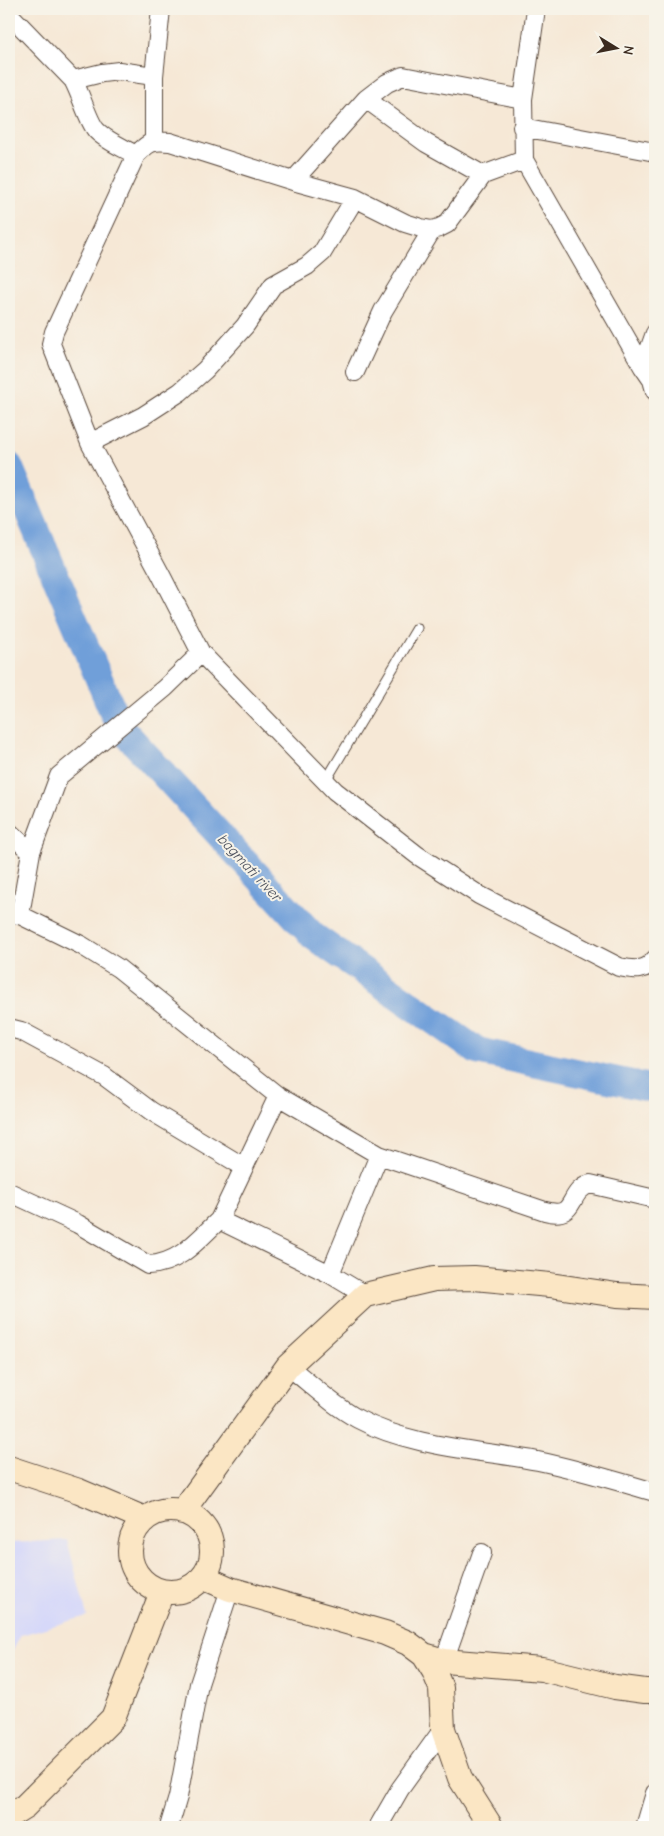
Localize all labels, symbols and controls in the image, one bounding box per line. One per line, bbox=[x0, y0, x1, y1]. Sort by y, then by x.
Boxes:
north arrow bbox=[592, 22, 642, 72]
text: N bbox=[619, 44, 637, 56]
water label: bagmati river bbox=[214, 830, 287, 906]

